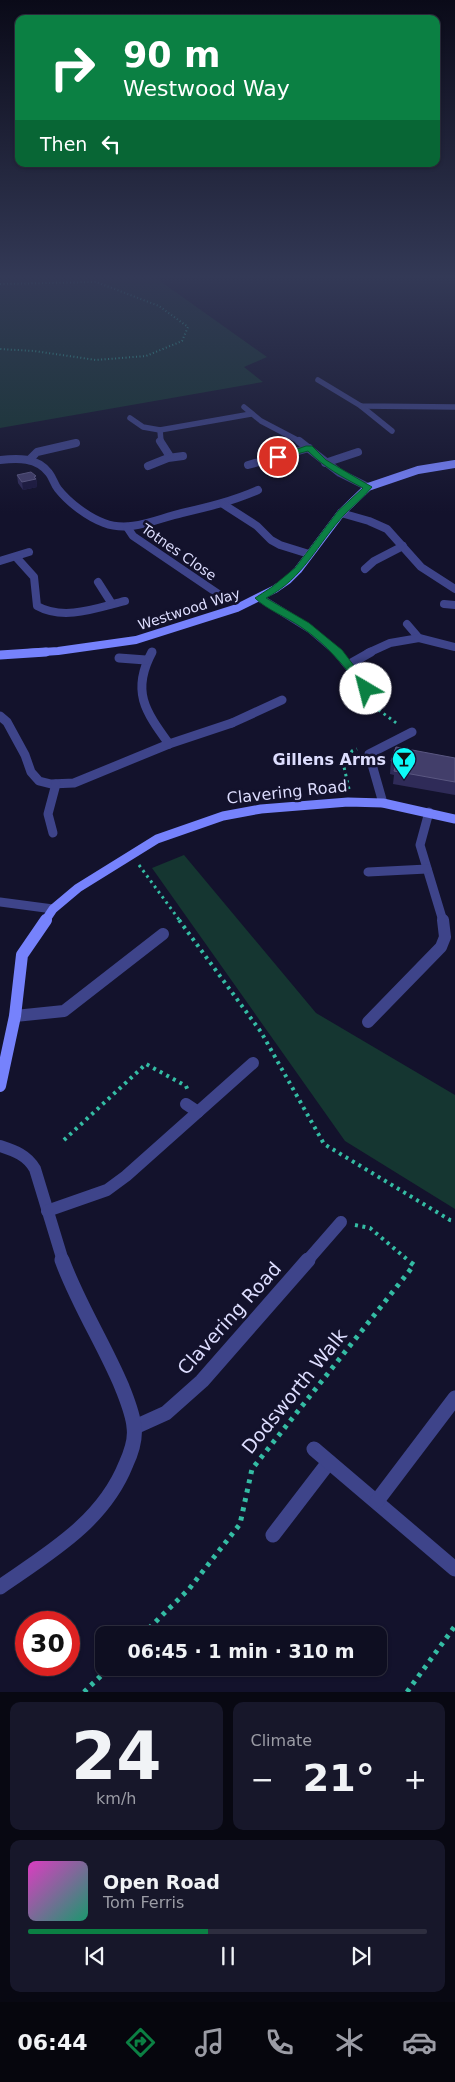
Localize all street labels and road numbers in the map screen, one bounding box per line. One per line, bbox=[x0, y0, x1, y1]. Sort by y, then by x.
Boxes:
street label: Totnes Close bbox=[138, 520, 219, 584]
street label: Westwood Way bbox=[136, 585, 242, 633]
street label: Clavering Road bbox=[226, 776, 348, 808]
street label: Clavering Road bbox=[173, 1257, 285, 1379]
street label: Dodsworth Walk bbox=[237, 1324, 351, 1458]

